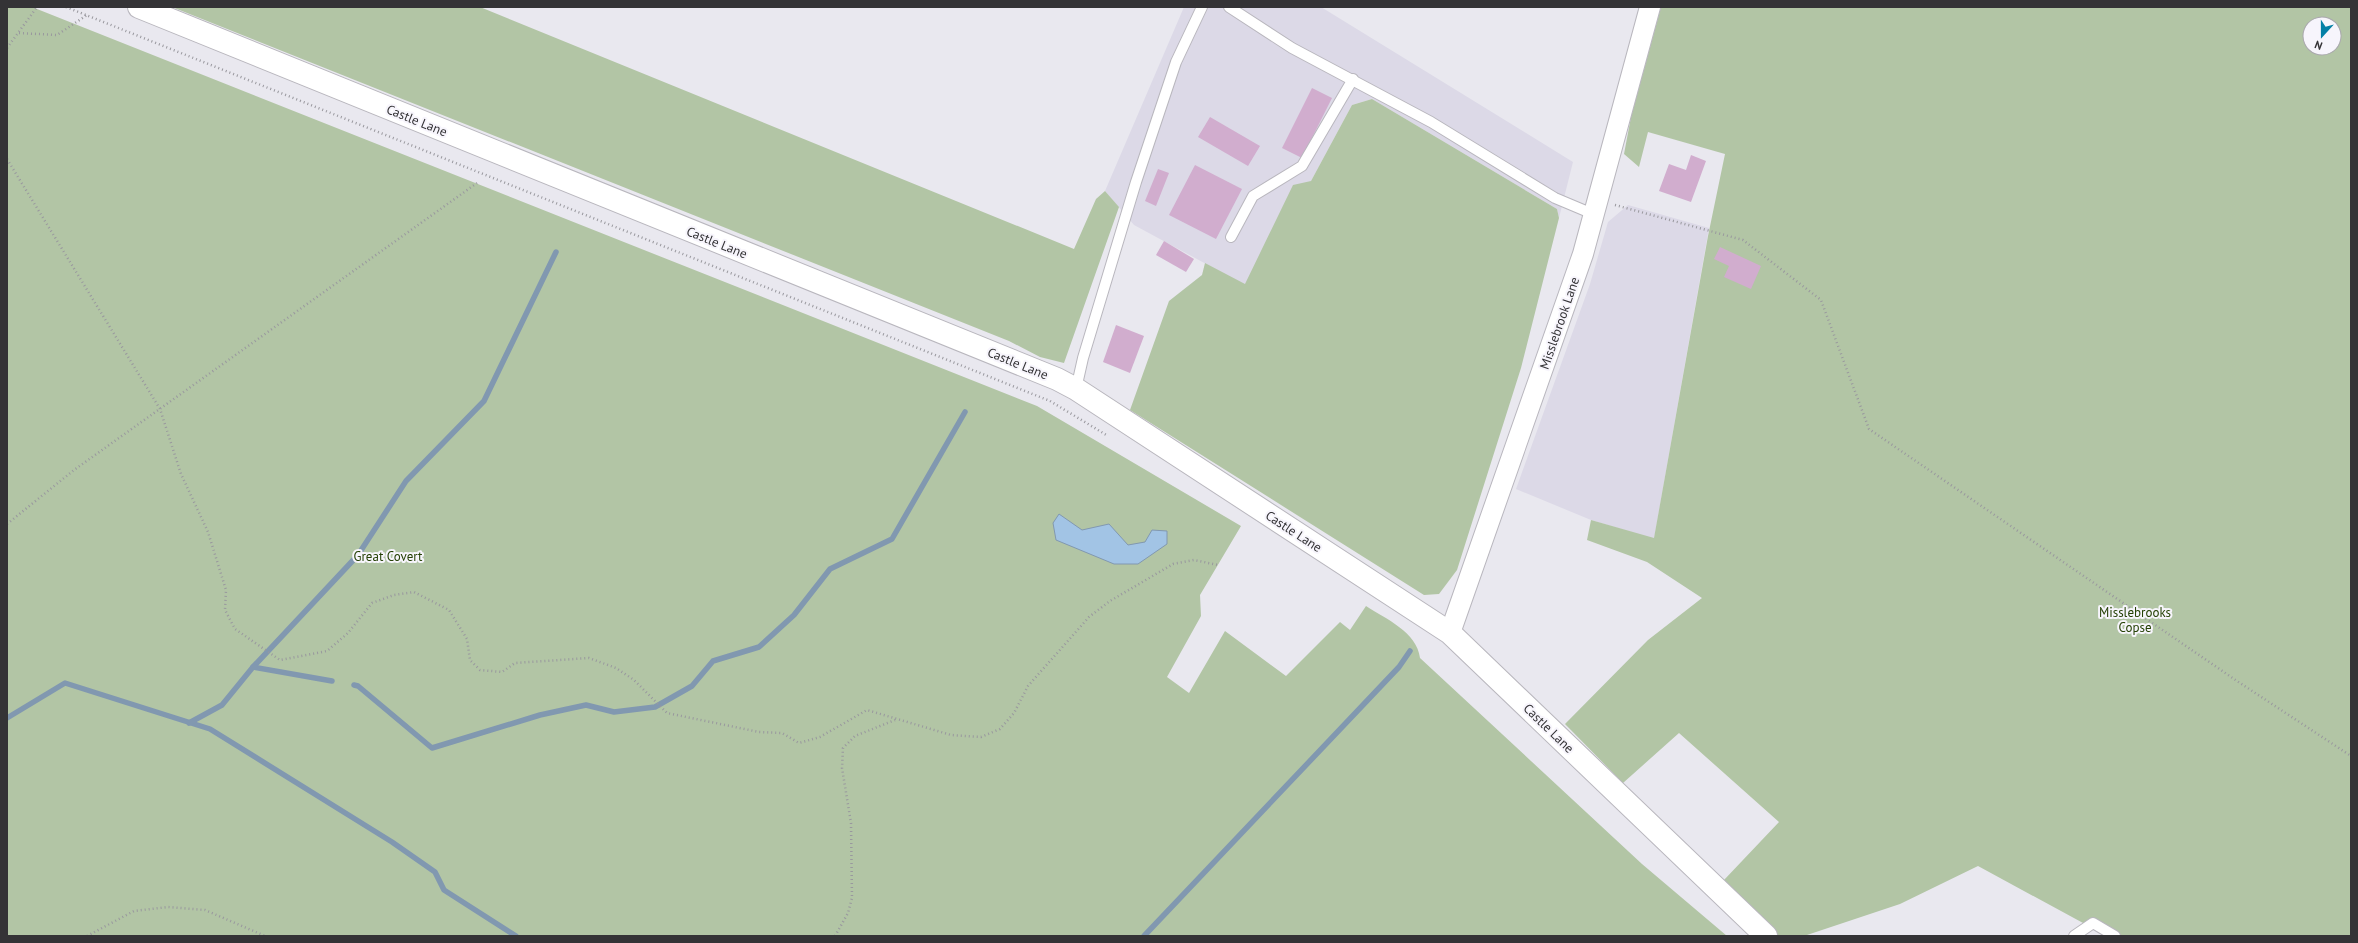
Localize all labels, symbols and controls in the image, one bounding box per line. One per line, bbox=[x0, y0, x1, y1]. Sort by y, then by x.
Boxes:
north arrow bbox=[2302, 16, 2342, 56]
text: N bbox=[2313, 38, 2324, 53]
street label: Castle Lane bbox=[384, 101, 450, 140]
street label: Castle Lane bbox=[684, 223, 750, 262]
street label: Misslebrook Lane bbox=[1536, 275, 1583, 372]
street label: Castle Lane bbox=[985, 344, 1051, 383]
street label: Castle Lane bbox=[1262, 507, 1325, 556]
park label: Great Covert bbox=[353, 548, 423, 565]
park label: Misslebrooks Copse bbox=[2099, 604, 2171, 636]
street label: Castle Lane bbox=[1520, 700, 1578, 757]

